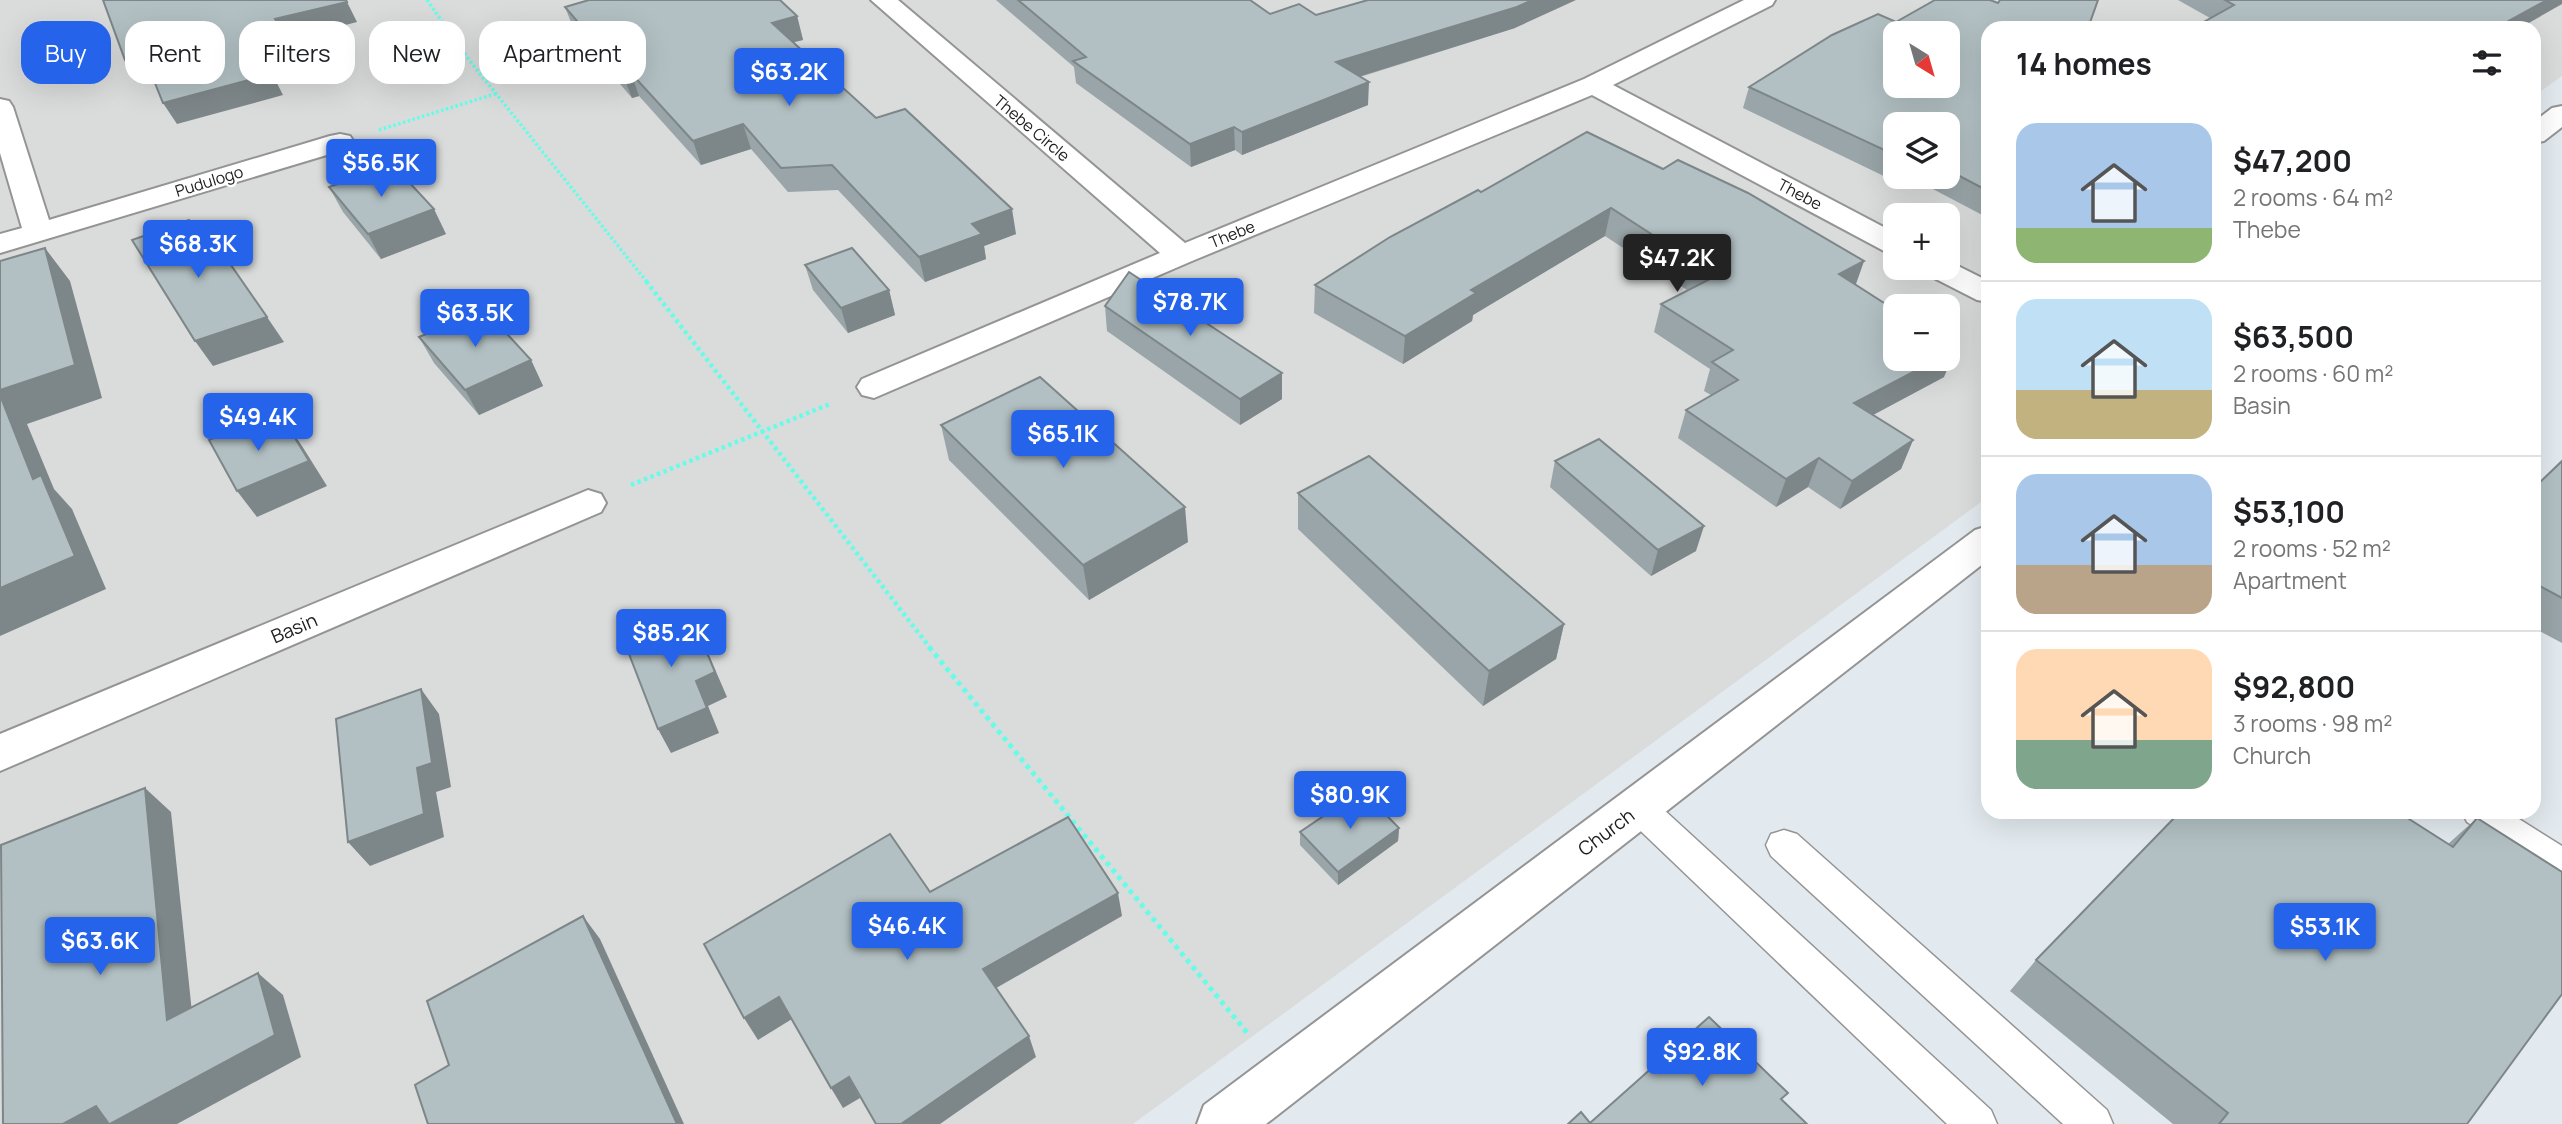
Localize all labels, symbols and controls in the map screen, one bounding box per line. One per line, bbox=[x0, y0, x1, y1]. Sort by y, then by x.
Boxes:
chip: Buy bbox=[21, 21, 111, 84]
chip: Rent bbox=[125, 21, 225, 84]
chip: Filters bbox=[239, 21, 355, 84]
chip: New bbox=[369, 21, 465, 84]
chip: Apartment bbox=[479, 21, 646, 84]
north arrow bbox=[1883, 21, 1960, 98]
map controls bbox=[1883, 21, 1960, 371]
text: 14 homes bbox=[2016, 43, 2152, 84]
icon: filters bbox=[2468, 44, 2506, 82]
pin: $63.2K bbox=[732, 48, 846, 108]
text: $63.2K bbox=[750, 55, 828, 87]
street label: Thebe Circle bbox=[989, 90, 1075, 166]
button: layers bbox=[1883, 112, 1960, 189]
pin: $56.5K bbox=[324, 140, 438, 199]
text: $47,200 bbox=[2233, 140, 2352, 181]
text: $56.5K bbox=[342, 146, 420, 178]
icon: home bbox=[2072, 151, 2156, 235]
street label: Pudulogo bbox=[172, 160, 246, 202]
street label: Thebe bbox=[1774, 173, 1826, 215]
text: 2 rooms · 64 m² bbox=[2233, 181, 2393, 213]
button: + bbox=[1883, 203, 1960, 280]
text: Thebe bbox=[2233, 213, 2301, 245]
street label: Thebe bbox=[1206, 215, 1258, 253]
pin: $68.3K bbox=[141, 220, 255, 280]
text: $68.3K bbox=[159, 227, 237, 259]
pin: $47.2K bbox=[1620, 234, 1734, 294]
text: $47.2K bbox=[1639, 241, 1715, 273]
pin: $78.7K bbox=[1133, 278, 1247, 338]
text: $78.7K bbox=[1153, 285, 1227, 317]
pin: $63.5K bbox=[418, 290, 532, 349]
button: − bbox=[1883, 294, 1960, 371]
text: $63.5K bbox=[436, 296, 514, 328]
text: $63,500 bbox=[2233, 316, 2354, 357]
icon: home bbox=[2072, 327, 2156, 411]
text: 2 rooms · 60 m² bbox=[2233, 357, 2394, 389]
text: Basin bbox=[2233, 389, 2291, 421]
pin: $49.4K bbox=[201, 393, 315, 453]
text: $49.4K bbox=[219, 400, 297, 432]
pin: $65.1K bbox=[1006, 410, 1120, 470]
text: $65.1K bbox=[1027, 417, 1099, 449]
text: $53,100 bbox=[2233, 491, 2345, 532]
icon: home bbox=[2072, 502, 2156, 586]
text: 2 rooms · 52 m² bbox=[2233, 532, 2391, 564]
text: Apartment bbox=[2233, 564, 2347, 596]
street label: Basin bbox=[267, 607, 321, 649]
pin: $85.2K bbox=[614, 610, 728, 669]
text: $85.2K bbox=[632, 616, 710, 648]
text: $92,800 bbox=[2233, 666, 2355, 707]
icon: home bbox=[2072, 677, 2156, 761]
text: 3 rooms · 98 m² bbox=[2233, 707, 2393, 739]
text: Church bbox=[2233, 739, 2311, 771]
pin: $80.9K bbox=[1293, 772, 1407, 831]
text: $80.9K bbox=[1310, 778, 1390, 810]
street label: Church bbox=[1572, 802, 1640, 862]
pin: $46.4K bbox=[850, 902, 964, 962]
pin: $53.1K bbox=[2268, 904, 2382, 963]
text: $46.4K bbox=[868, 909, 946, 941]
text: $53.1K bbox=[2290, 910, 2360, 942]
pin: $63.6K bbox=[43, 918, 157, 977]
text: $63.6K bbox=[61, 924, 139, 956]
pin: $92.8K bbox=[1645, 1028, 1759, 1088]
text: $92.8K bbox=[1663, 1035, 1741, 1067]

